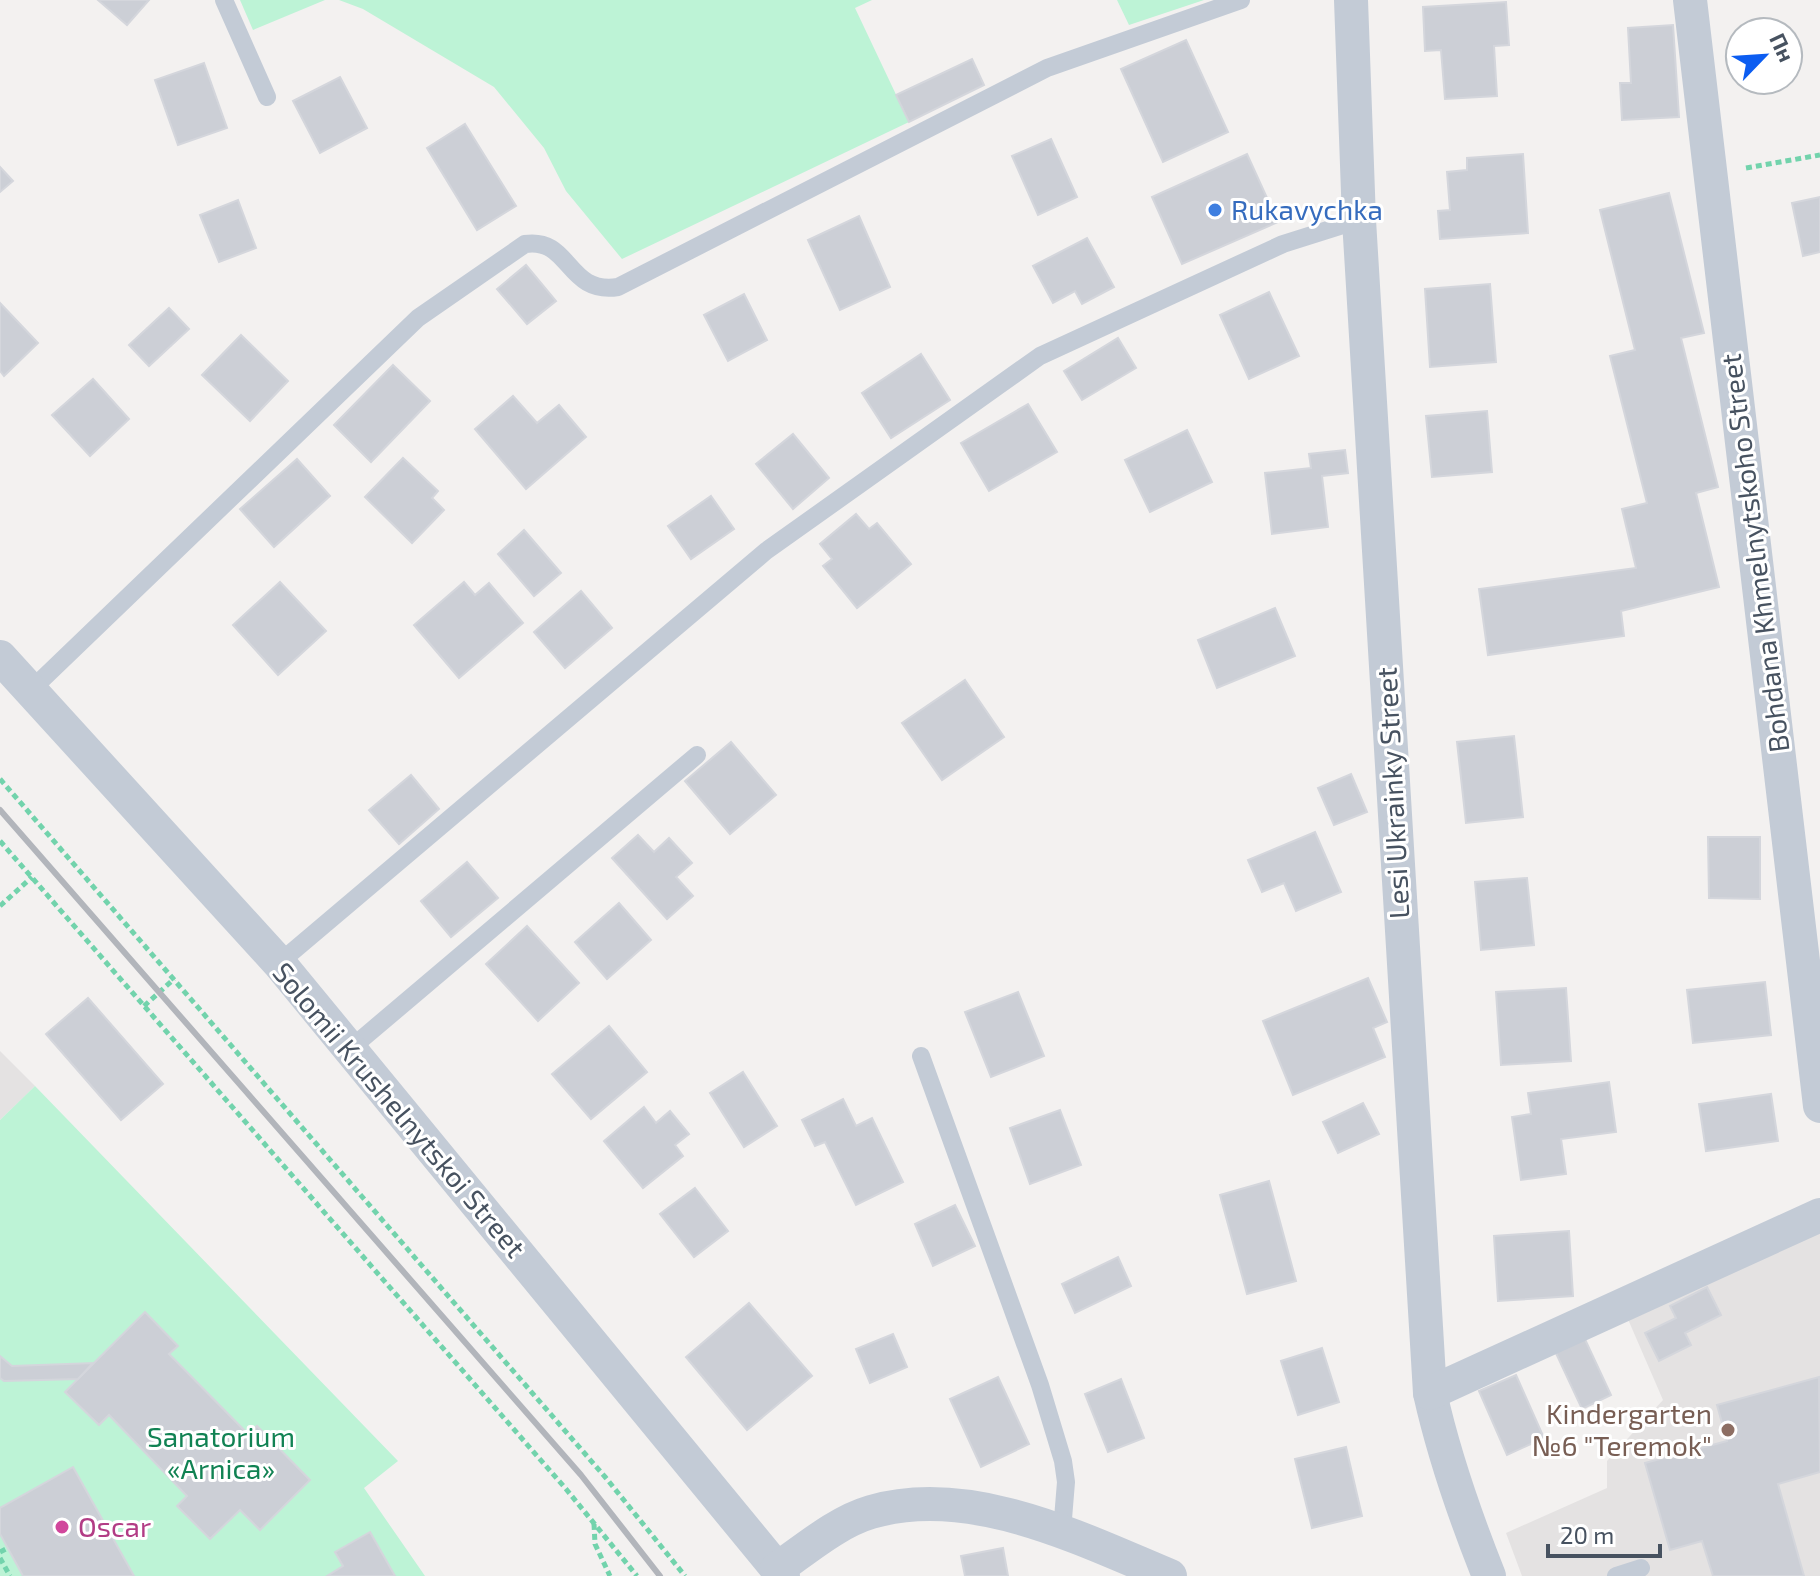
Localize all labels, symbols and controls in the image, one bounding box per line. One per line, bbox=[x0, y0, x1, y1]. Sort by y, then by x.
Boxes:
north arrow bbox=[1724, 16, 1804, 96]
text: Пн bbox=[1765, 29, 1801, 66]
place label: Rukavychka bbox=[1231, 192, 1383, 226]
marker: Rukavychka bbox=[1206, 201, 1224, 219]
street label: Bohdana Khmelnytskoho Street bbox=[1713, 352, 1795, 754]
street label: Lesi Ukrainky Street bbox=[1368, 666, 1416, 920]
street label: Solomii Krushelnytskoi Street bbox=[266, 955, 533, 1264]
place label: Kindergarten №6 "Teremok" bbox=[1532, 1396, 1712, 1462]
park label: Sanatorium «Arnica» bbox=[147, 1419, 295, 1485]
marker: Kindergarten №6 "Teremok" bbox=[1719, 1421, 1737, 1439]
scale bar bbox=[1548, 1508, 1660, 1558]
place label: Oscar bbox=[78, 1509, 151, 1543]
marker: Oscar bbox=[53, 1518, 71, 1536]
text: 20 m bbox=[1560, 1520, 1614, 1549]

